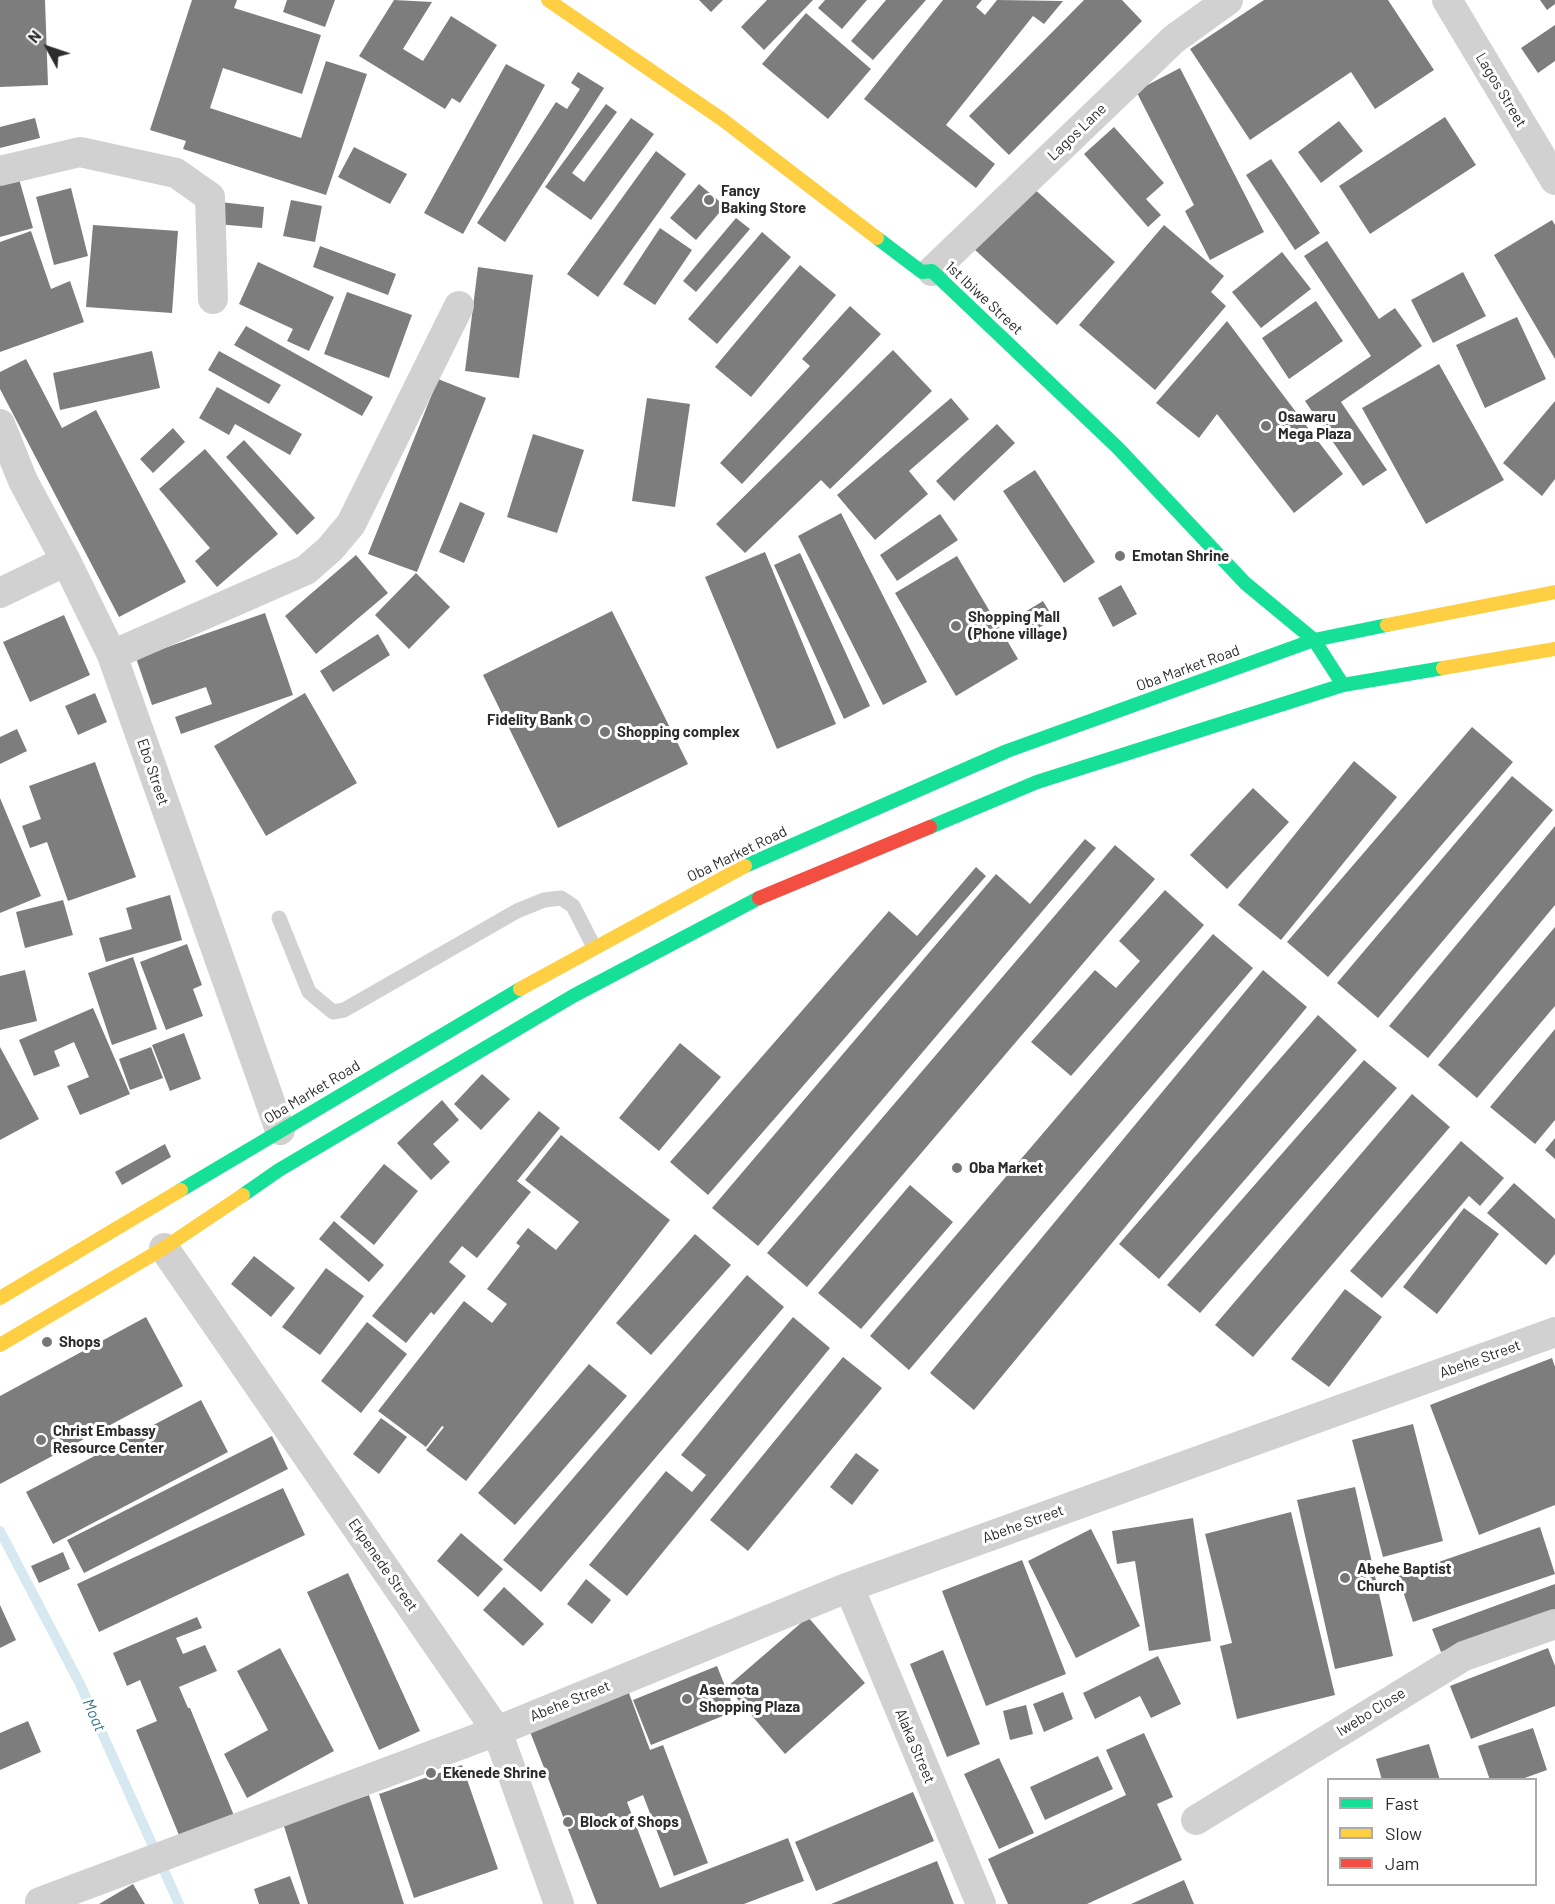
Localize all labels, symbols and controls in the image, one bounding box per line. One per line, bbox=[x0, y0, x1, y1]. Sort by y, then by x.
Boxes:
north arrow bbox=[18, 18, 78, 78]
text: N bbox=[23, 26, 45, 46]
street label: Lagos Street bbox=[1472, 50, 1530, 130]
street label: Lagos Lane bbox=[1044, 100, 1110, 164]
place label: Fancy Baking Store bbox=[721, 182, 806, 217]
marker: Fancy Baking Store bbox=[702, 193, 716, 207]
street label: 1st Ibiwe Street bbox=[942, 258, 1026, 338]
place label: Osawaru Mega Plaza bbox=[1278, 408, 1352, 443]
marker: Osawaru Mega Plaza bbox=[1259, 419, 1273, 433]
place label: Emotan Shrine bbox=[1132, 547, 1229, 565]
marker: Emotan Shrine bbox=[1113, 549, 1127, 563]
place label: Shopping Mall (Phone village) bbox=[968, 608, 1067, 643]
marker: Shopping Mall (Phone village) bbox=[949, 619, 963, 633]
street label: Oba Market Road bbox=[1134, 641, 1242, 695]
place label: Fidelity Bank bbox=[487, 711, 573, 729]
marker: Fidelity Bank bbox=[578, 713, 592, 727]
place label: Shopping complex bbox=[617, 723, 740, 741]
marker: Shopping complex bbox=[598, 725, 612, 739]
street label: Ebo Street bbox=[133, 736, 173, 808]
street label: Oba Market Road bbox=[684, 822, 790, 886]
street label: Oba Market Road bbox=[261, 1056, 363, 1128]
place label: Oba Market bbox=[969, 1159, 1043, 1177]
marker: Oba Market bbox=[950, 1161, 964, 1175]
place label: Shops bbox=[59, 1333, 100, 1351]
marker: Shops bbox=[40, 1335, 54, 1349]
street label: Abehe Street bbox=[1437, 1336, 1523, 1382]
place label: Christ Embassy Resource Center bbox=[53, 1422, 164, 1457]
marker: Christ Embassy Resource Center bbox=[34, 1433, 48, 1447]
street label: Abehe Street bbox=[980, 1501, 1066, 1547]
street label: Ekpenede Street bbox=[344, 1515, 422, 1615]
place label: Abehe Baptist Church bbox=[1357, 1560, 1451, 1595]
marker: Abehe Baptist Church bbox=[1338, 1571, 1352, 1585]
street label: Abehe Street bbox=[527, 1677, 613, 1725]
place label: Asemota Shopping Plaza bbox=[699, 1681, 800, 1716]
street label: Iwebo Close bbox=[1333, 1684, 1409, 1740]
marker: Asemota Shopping Plaza bbox=[680, 1692, 694, 1706]
water label: Moat bbox=[78, 1696, 110, 1734]
street label: Alaka Street bbox=[891, 1706, 939, 1786]
place label: Ekenede Shrine bbox=[443, 1764, 546, 1782]
marker: Ekenede Shrine bbox=[424, 1766, 438, 1780]
legend bbox=[1327, 1778, 1537, 1886]
text: Fast bbox=[1385, 1792, 1419, 1814]
place label: Block of Shops bbox=[580, 1813, 679, 1831]
marker: Block of Shops bbox=[561, 1815, 575, 1829]
text: Slow bbox=[1385, 1822, 1422, 1844]
text: Jam bbox=[1385, 1852, 1419, 1874]

